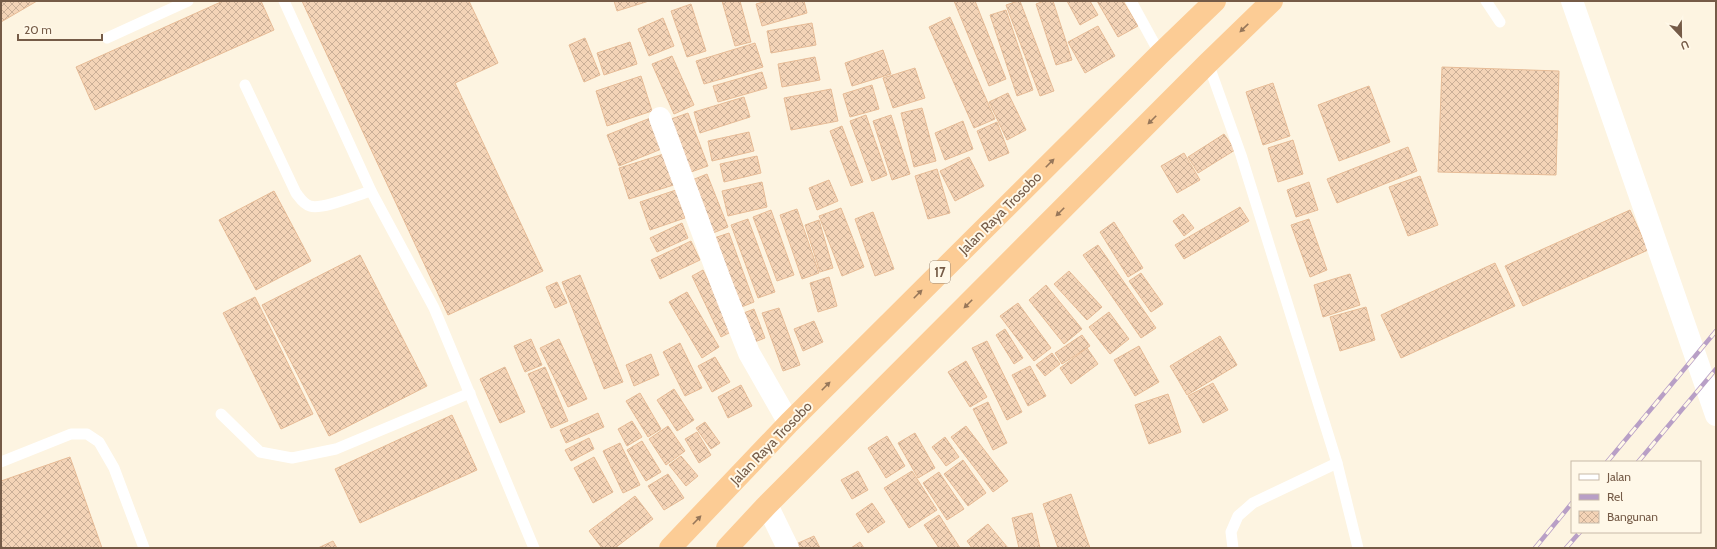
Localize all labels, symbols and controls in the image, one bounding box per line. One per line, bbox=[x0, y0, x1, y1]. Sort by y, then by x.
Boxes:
scale bar bbox=[18, 16, 102, 42]
north arrow bbox=[1661, 16, 1701, 56]
text: 20 m bbox=[24, 22, 52, 37]
one-way arrow bbox=[1239, 23, 1249, 33]
text: U bbox=[1678, 37, 1691, 53]
one-way arrow bbox=[1147, 115, 1157, 125]
one-way arrow bbox=[1045, 158, 1055, 168]
street label: Jalan Raya Trosobo bbox=[954, 168, 1045, 259]
one-way arrow bbox=[1055, 207, 1065, 217]
road number: 17 bbox=[930, 261, 950, 283]
one-way arrow bbox=[913, 289, 923, 299]
one-way arrow bbox=[963, 299, 973, 309]
one-way arrow bbox=[821, 381, 831, 391]
street label: Jalan Raya Trosobo bbox=[726, 397, 816, 490]
legend bbox=[1571, 461, 1701, 533]
text: Jalan bbox=[1606, 469, 1631, 484]
text: Rel bbox=[1607, 489, 1623, 504]
text: Bangunan bbox=[1607, 509, 1658, 524]
one-way arrow bbox=[692, 515, 702, 525]

